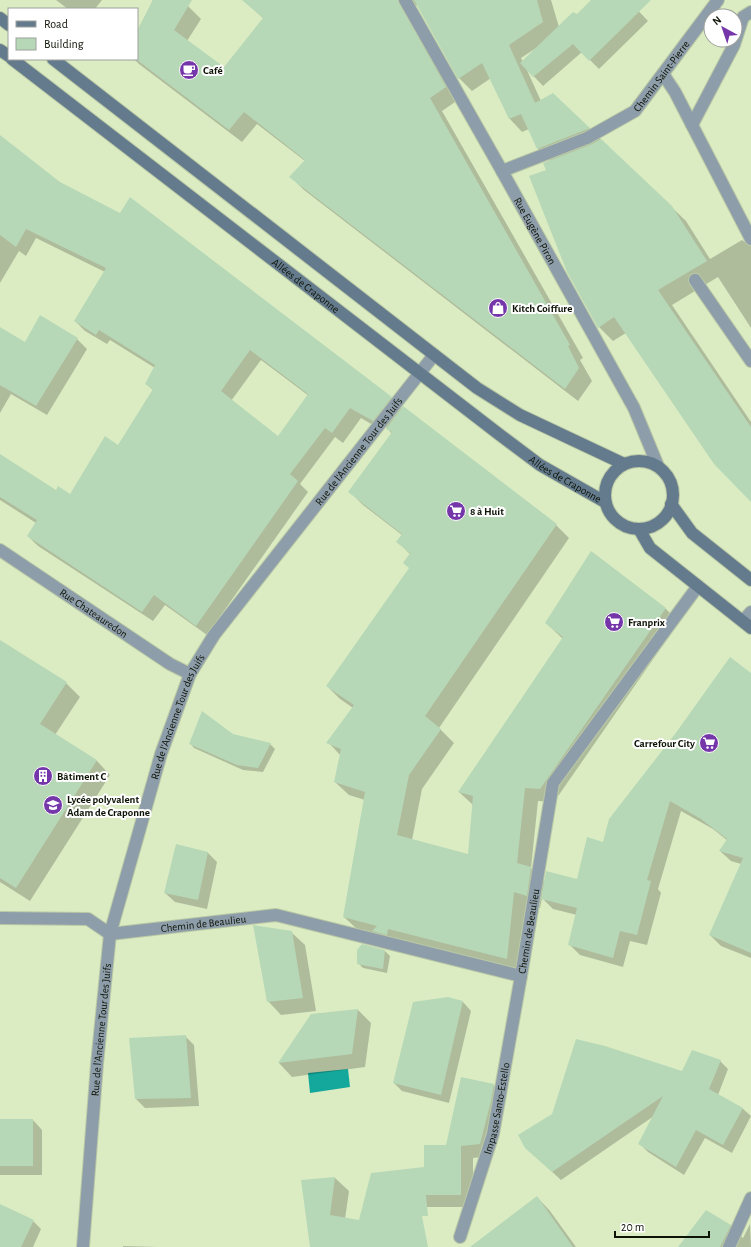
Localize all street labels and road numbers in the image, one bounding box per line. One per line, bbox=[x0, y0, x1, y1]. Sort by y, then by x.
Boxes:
street label: Chemin Saint-Pierre bbox=[631, 38, 691, 114]
street label: Rue Eugène Piron bbox=[512, 195, 558, 266]
street label: Allées de Craponne bbox=[270, 256, 342, 315]
street label: Rue de l'Ancienne Tour des Juifs bbox=[313, 395, 404, 507]
street label: Allées de Craponne bbox=[527, 453, 603, 504]
street label: Rue Chateauredon bbox=[58, 586, 130, 640]
street label: Rue de l'Ancienne Tour des Juifs bbox=[149, 652, 206, 781]
street label: Chemin de Beaulieu bbox=[516, 888, 541, 974]
street label: Chemin de Beaulieu bbox=[160, 913, 247, 934]
street label: Rue de l'Ancienne Tour des Juifs bbox=[89, 963, 113, 1097]
street label: Impasse Santo-Estello bbox=[481, 1062, 511, 1156]

